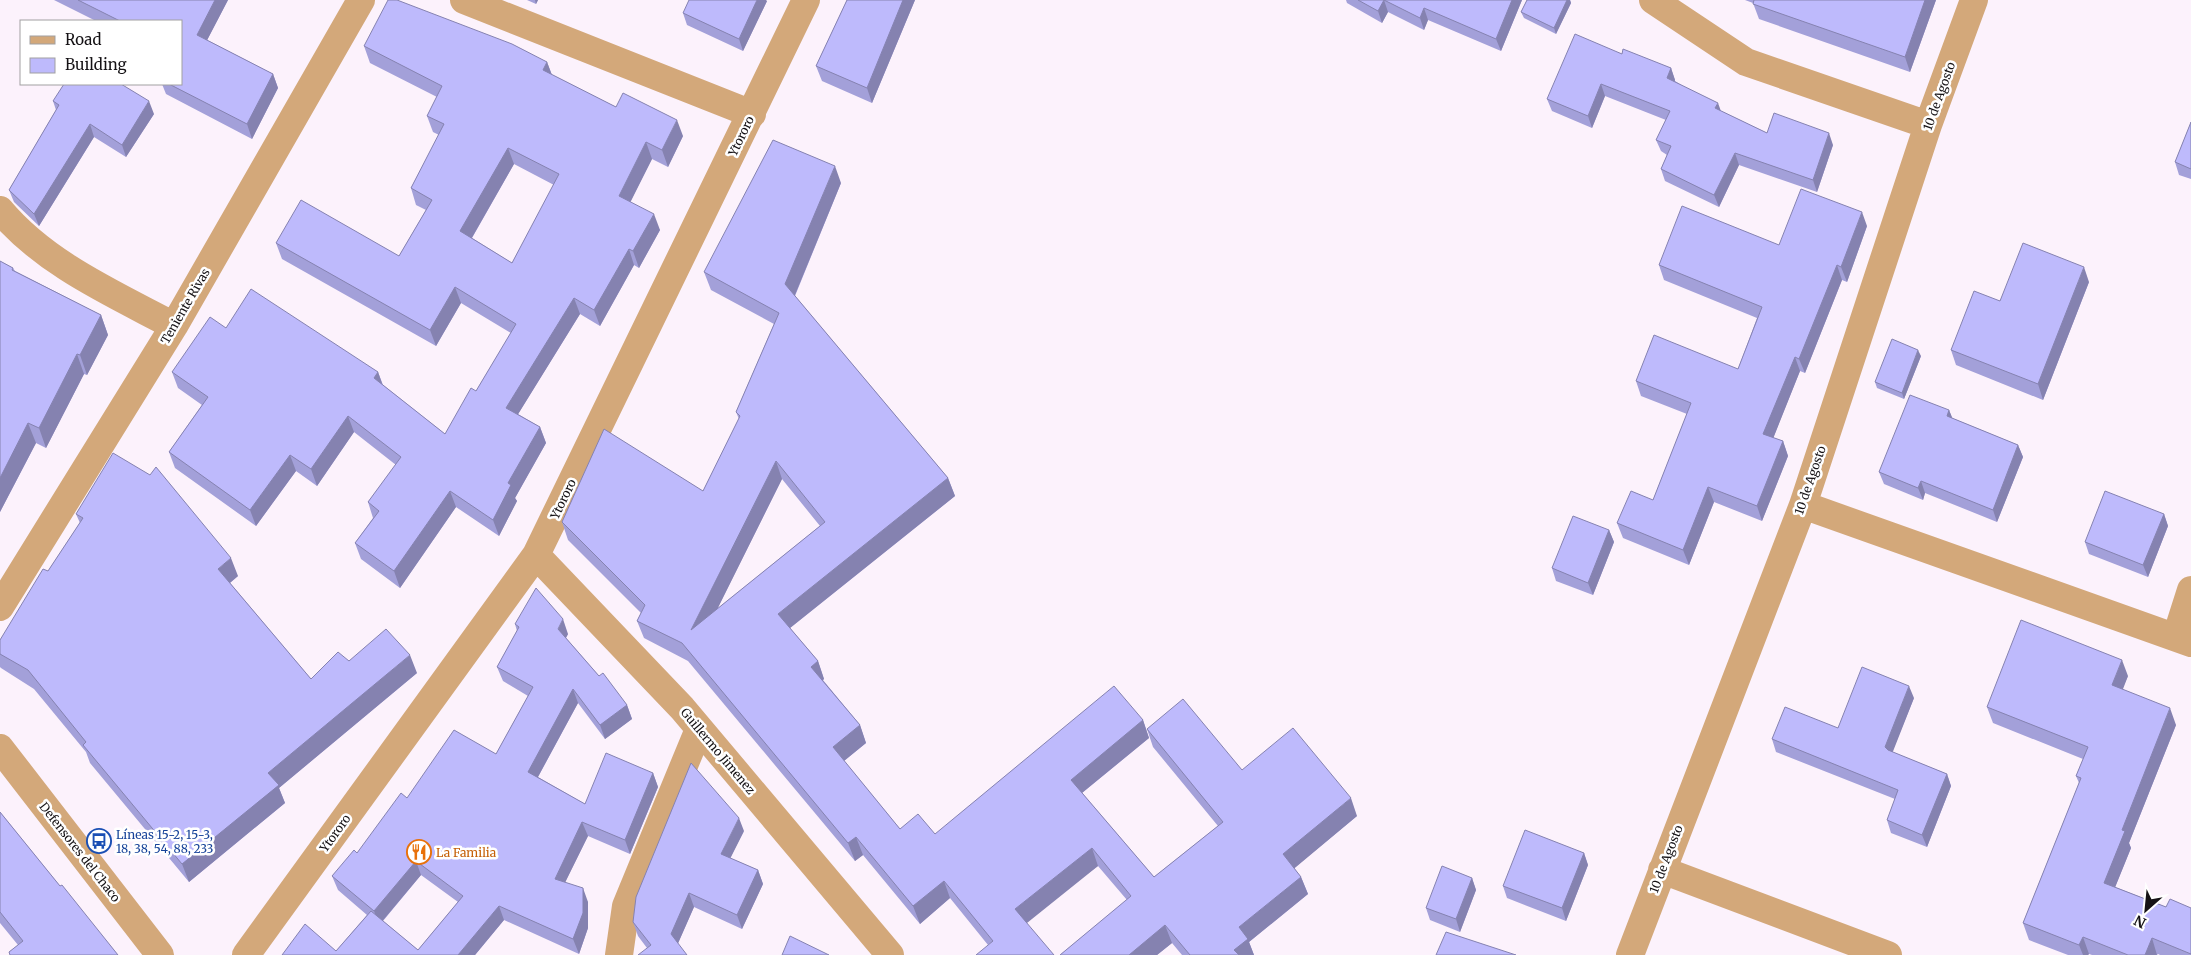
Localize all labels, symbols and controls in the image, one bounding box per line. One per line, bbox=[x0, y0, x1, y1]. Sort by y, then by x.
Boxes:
legend bbox=[20, 20, 182, 85]
text: Road bbox=[65, 30, 101, 49]
text: Building bbox=[65, 55, 127, 74]
street label: 10 de Agosto bbox=[1920, 60, 1958, 132]
street label: Ytororo bbox=[724, 113, 757, 159]
street label: Teniente Rivas bbox=[157, 265, 213, 346]
street label: 10 de Agosto bbox=[1791, 444, 1829, 516]
street label: Ytororo bbox=[546, 476, 579, 522]
street label: Guillermo Jimenez bbox=[678, 705, 759, 797]
street label: Defensores del Chaco bbox=[36, 799, 124, 905]
street label: Ytororo bbox=[316, 811, 354, 856]
street label: 10 de Agosto bbox=[1646, 823, 1686, 895]
place label: Líneas 15-2, 15-3, 18, 38, 54, 88, 233 bbox=[116, 827, 214, 856]
bus stop icon: Líneas 15-2, 15-3, 18, 38, 54, 88, 233 bbox=[86, 828, 112, 854]
restaurant icon: La Familia bbox=[406, 839, 432, 865]
place label: La Familia bbox=[436, 845, 497, 860]
north arrow bbox=[2121, 885, 2171, 935]
text: N bbox=[2131, 911, 2149, 932]

